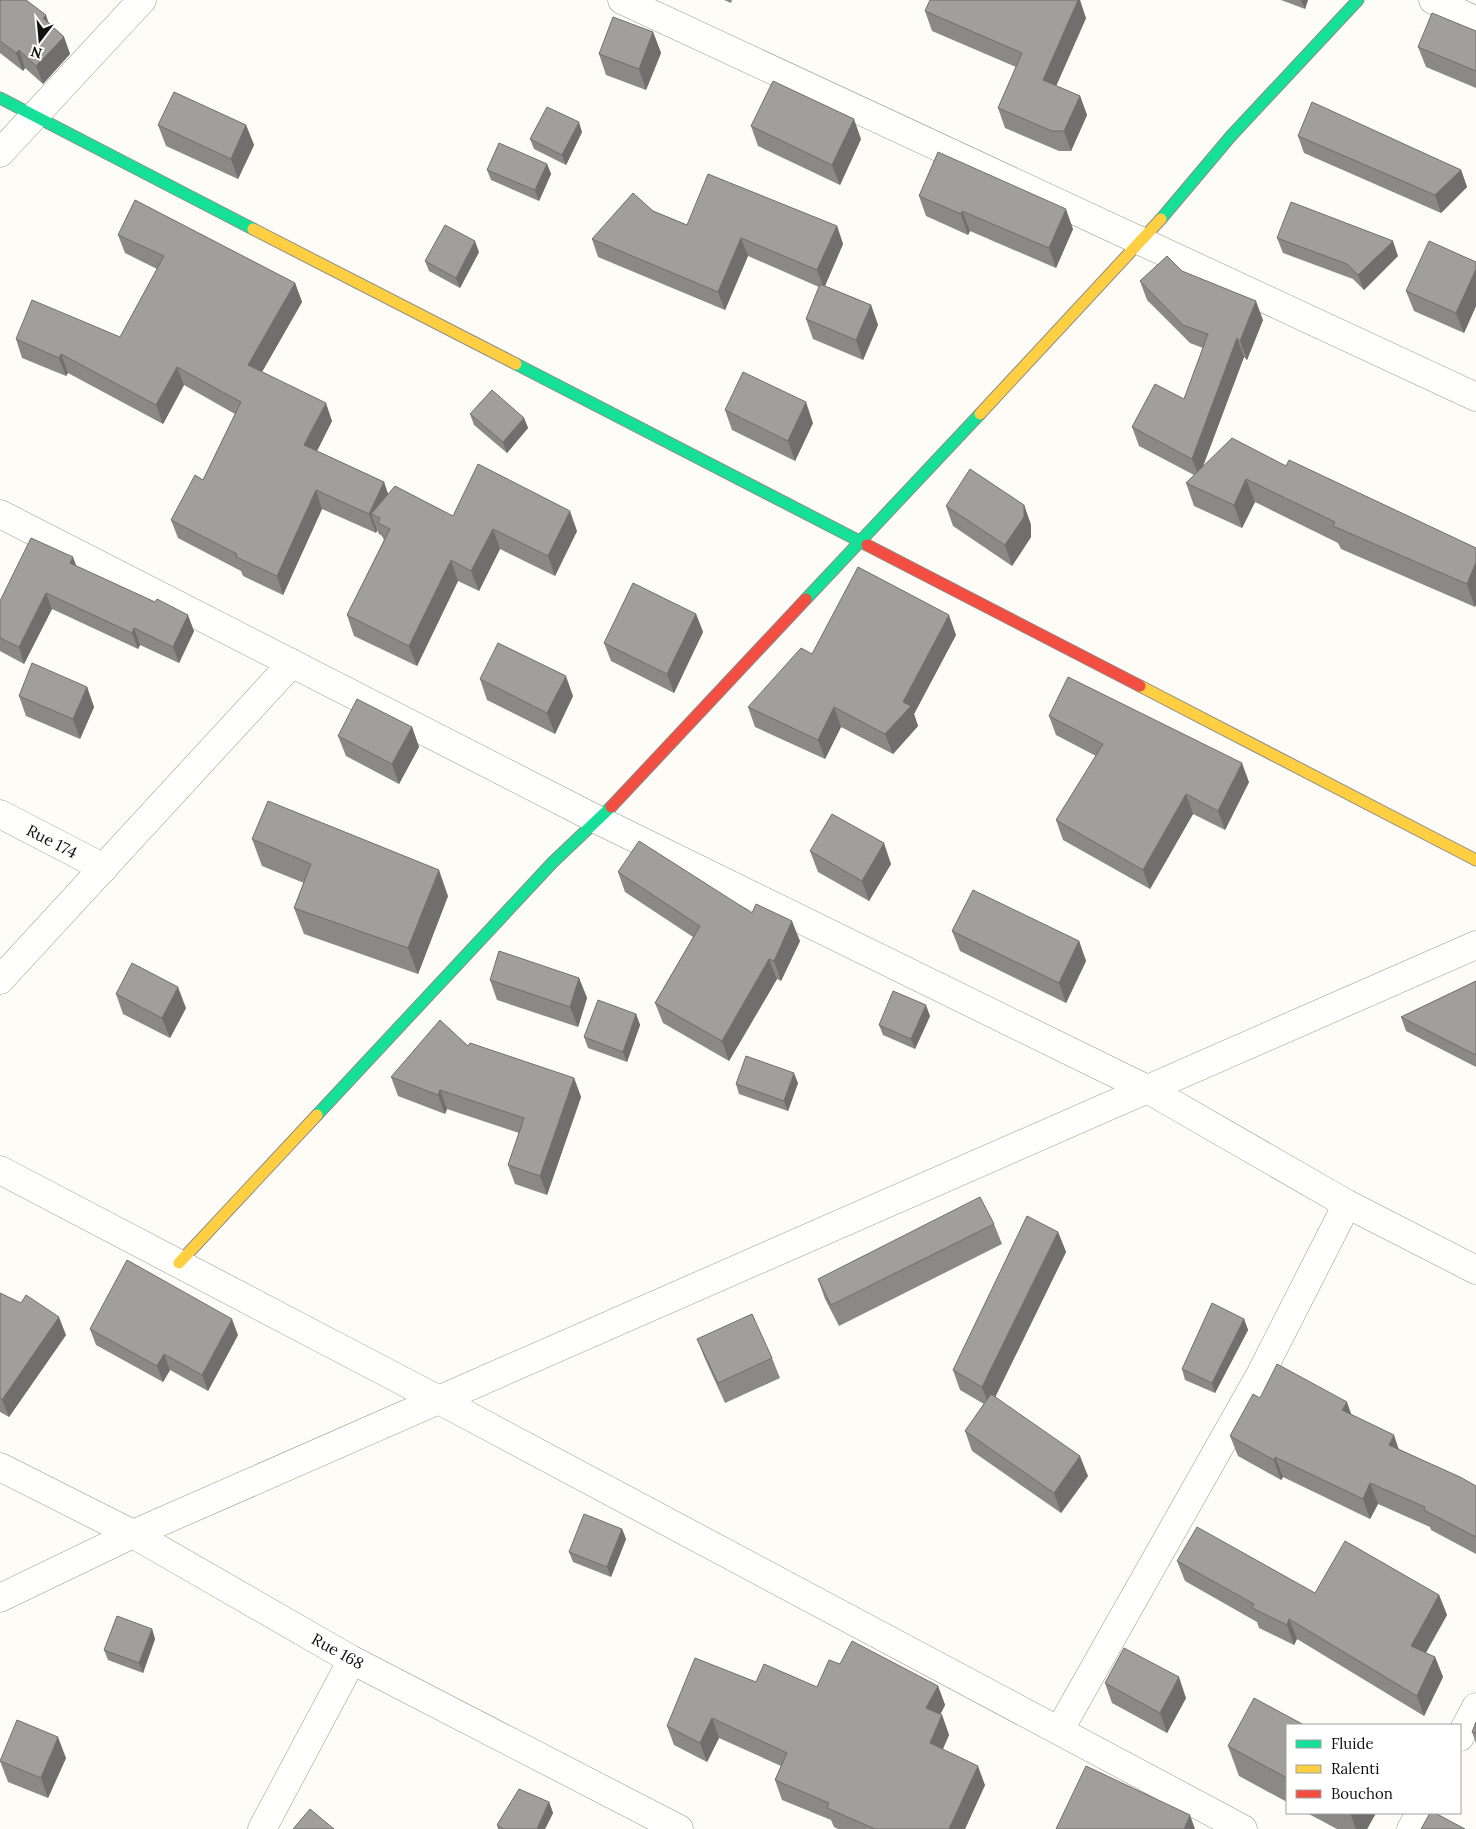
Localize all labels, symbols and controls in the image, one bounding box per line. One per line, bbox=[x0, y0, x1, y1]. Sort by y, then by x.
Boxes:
north arrow bbox=[15, 15, 65, 65]
text: N bbox=[29, 42, 44, 63]
street label: Rue 174 bbox=[23, 820, 81, 862]
street label: Rue 168 bbox=[308, 1629, 368, 1673]
legend bbox=[1286, 1724, 1461, 1814]
text: Fluide bbox=[1331, 1734, 1374, 1753]
text: Ralenti bbox=[1331, 1759, 1379, 1778]
text: Bouchon bbox=[1331, 1784, 1393, 1803]

